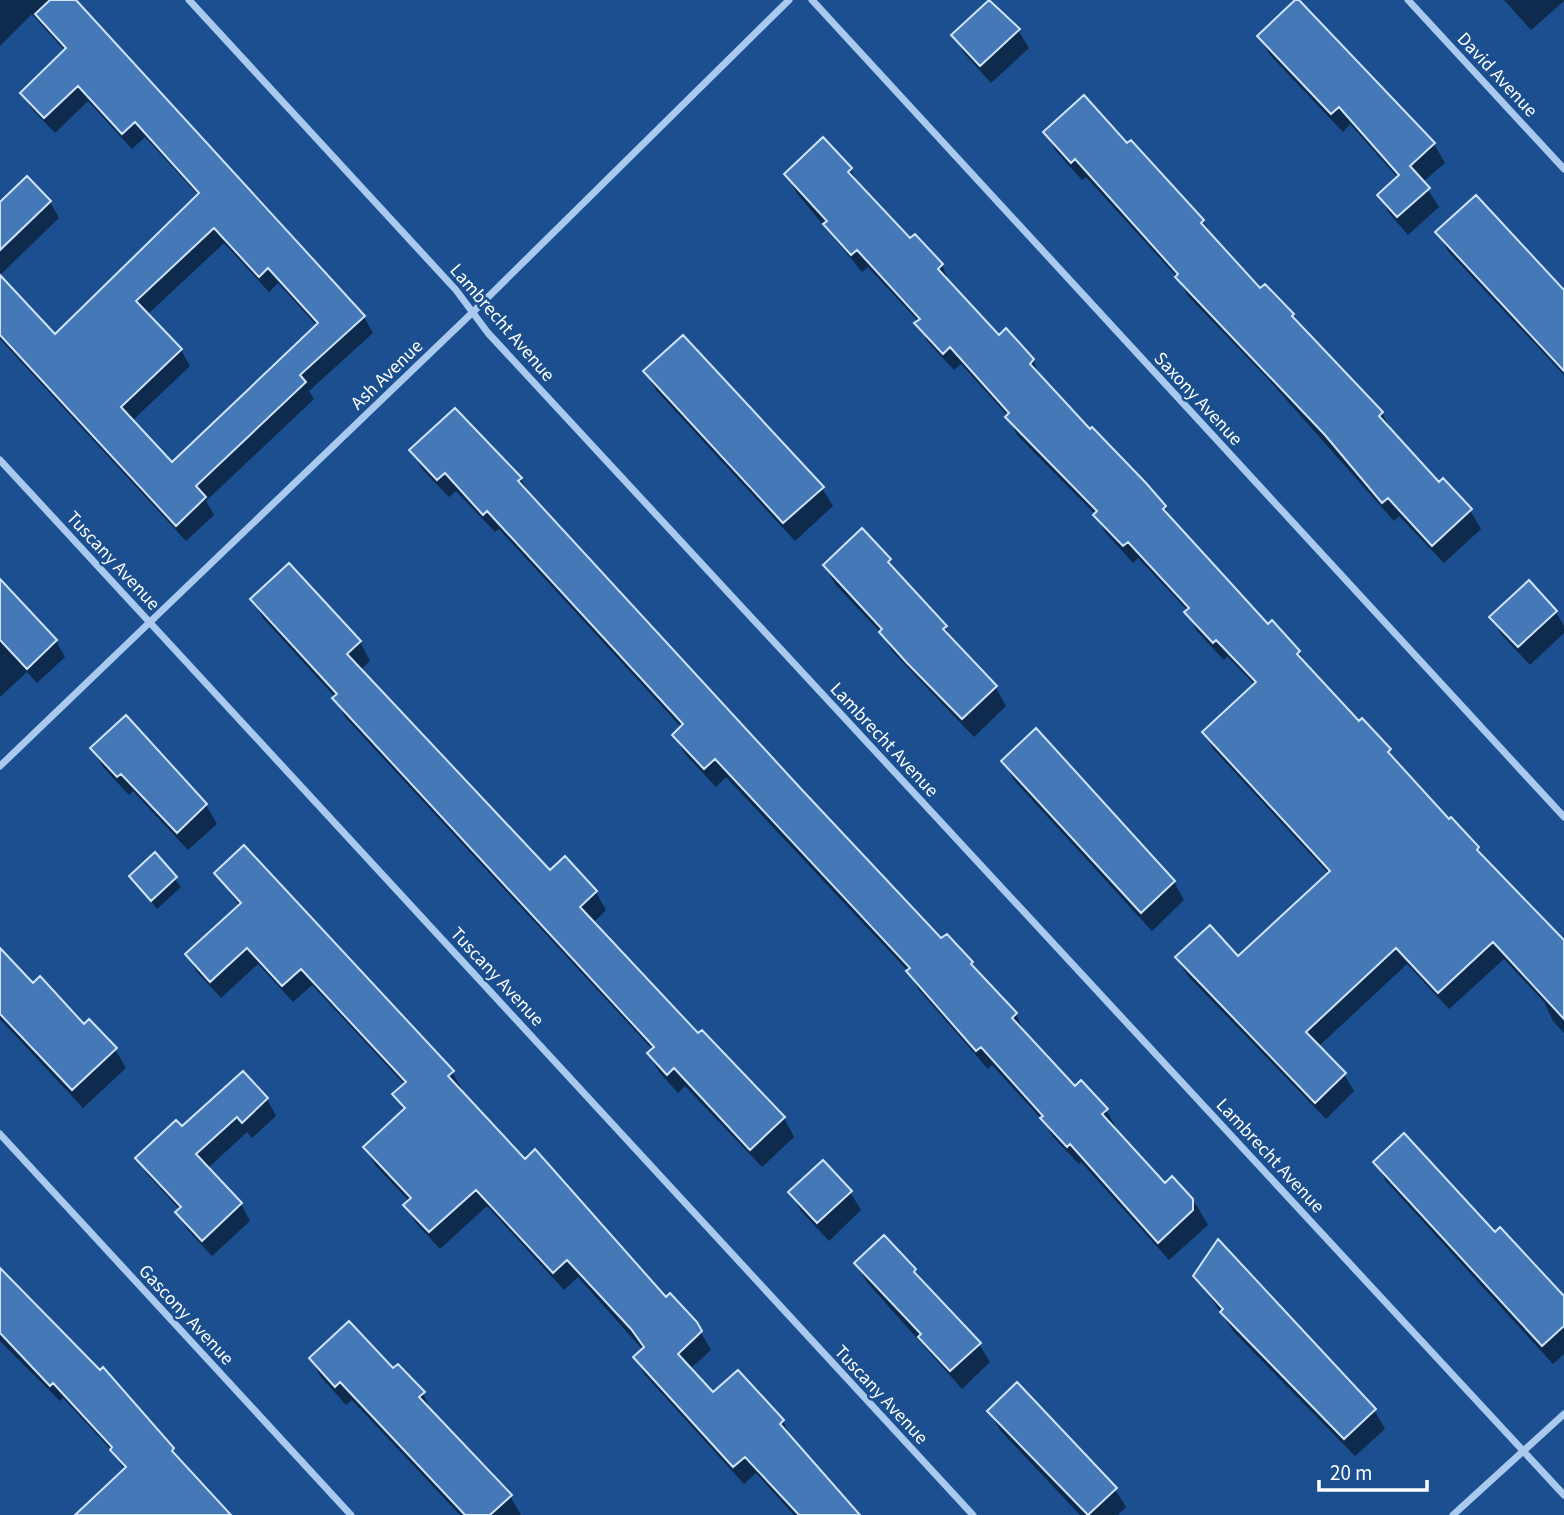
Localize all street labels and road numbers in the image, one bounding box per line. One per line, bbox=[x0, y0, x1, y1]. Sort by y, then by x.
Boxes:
street label: David Avenue bbox=[1450, 26, 1544, 124]
street label: Lambrecht Avenue bbox=[443, 258, 561, 388]
street label: Ash Avenue bbox=[345, 334, 429, 417]
street label: Saxony Avenue bbox=[1147, 346, 1249, 452]
street label: Tuscany Avenue bbox=[60, 505, 166, 617]
street label: Lambrecht Avenue bbox=[823, 676, 944, 804]
street label: Tuscany Avenue bbox=[444, 921, 550, 1033]
street label: Lambrecht Avenue bbox=[1209, 1092, 1330, 1220]
street label: Gascony Avenue bbox=[132, 1258, 240, 1372]
street label: Tuscany Avenue bbox=[828, 1339, 934, 1451]

